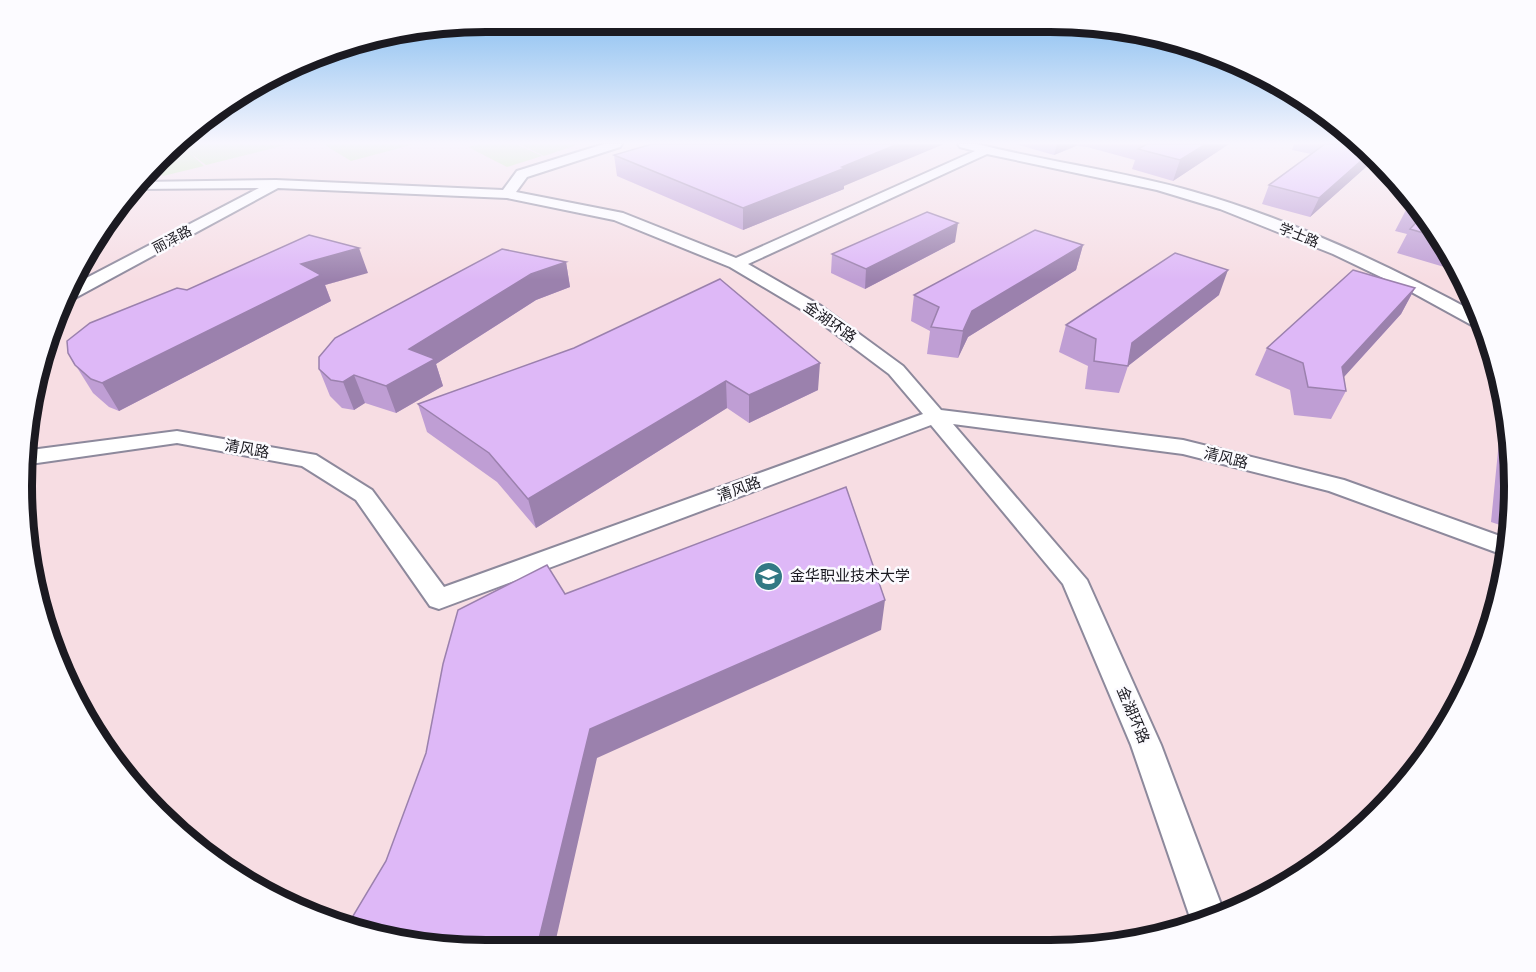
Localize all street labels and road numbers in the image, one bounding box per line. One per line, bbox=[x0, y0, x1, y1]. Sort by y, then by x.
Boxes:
street label: 学士路 bbox=[1276, 217, 1323, 251]
street label: 丽泽路 bbox=[148, 219, 195, 257]
street label: 金湖环路 bbox=[800, 295, 861, 347]
street label: 清风路 bbox=[223, 433, 271, 462]
street label: 清风路 bbox=[1202, 441, 1251, 472]
street label: 清风路 bbox=[714, 470, 763, 505]
street label: 金湖环路 bbox=[1113, 683, 1156, 746]

